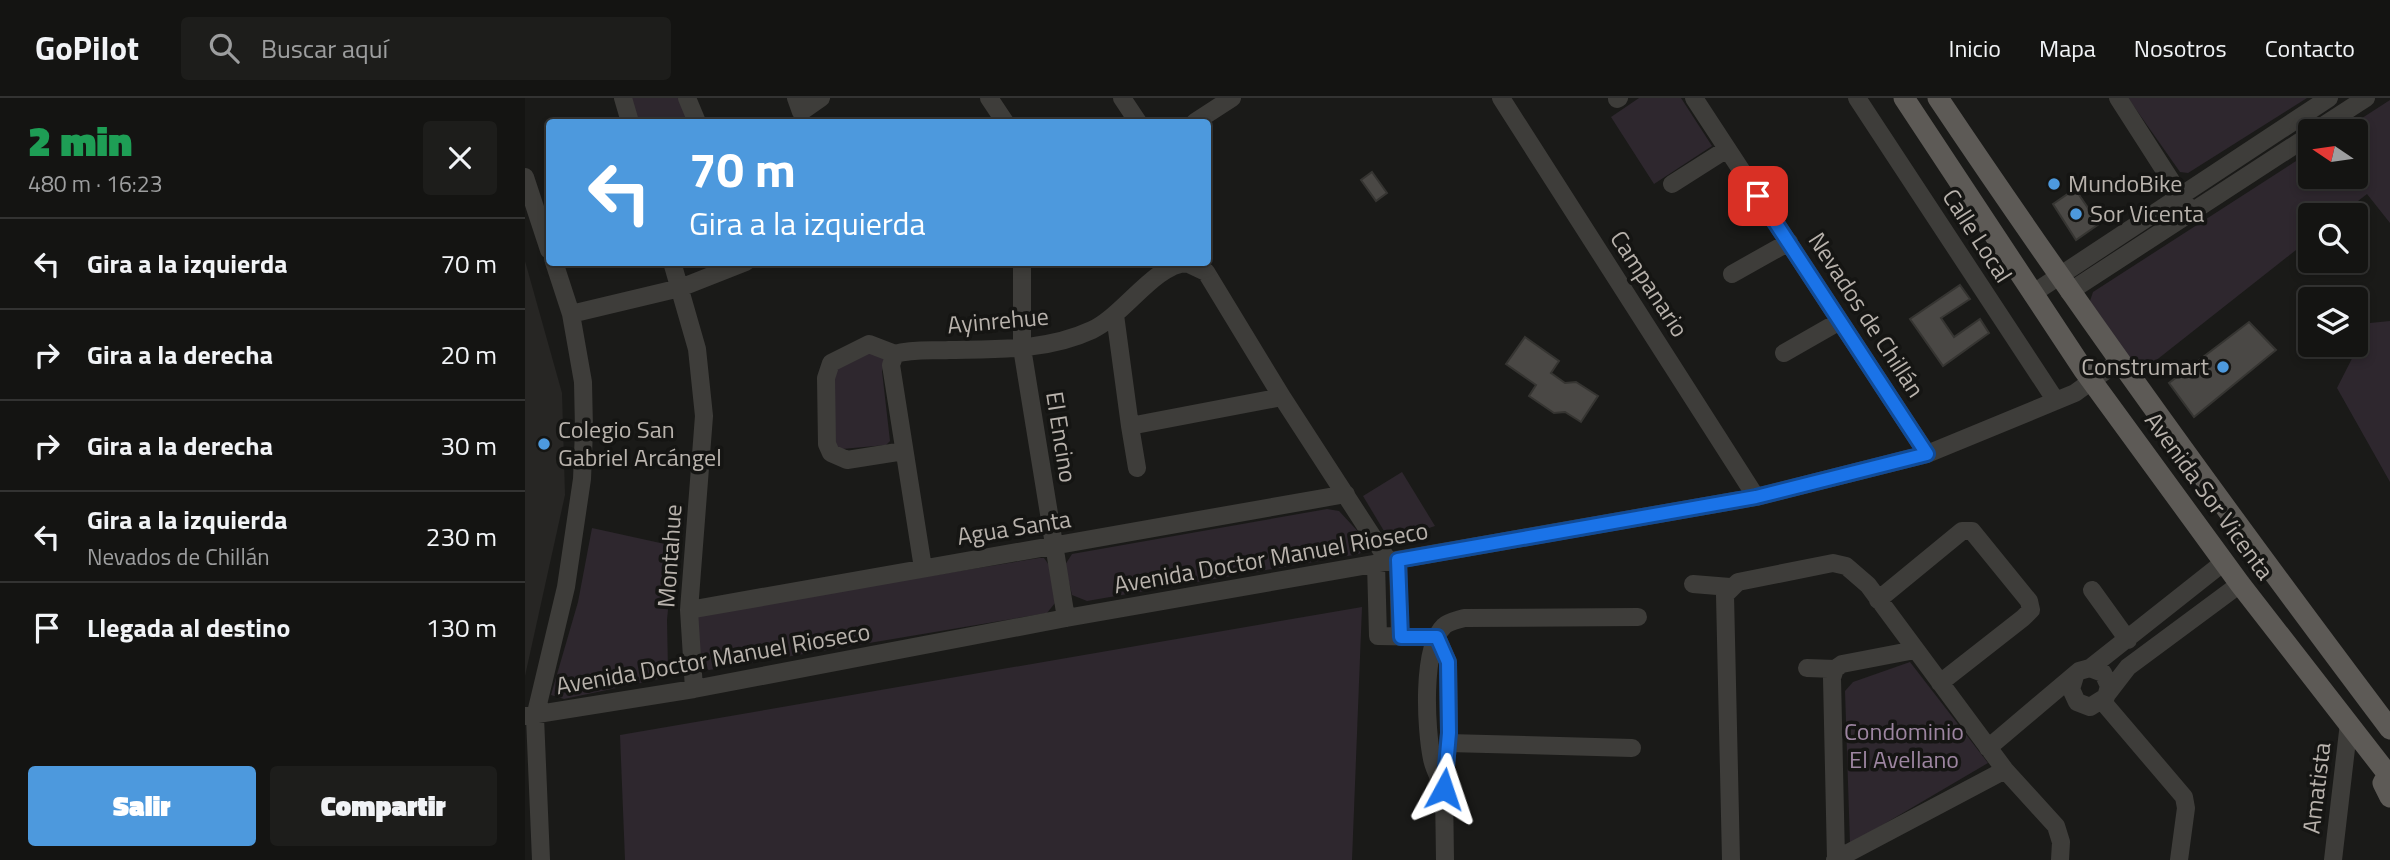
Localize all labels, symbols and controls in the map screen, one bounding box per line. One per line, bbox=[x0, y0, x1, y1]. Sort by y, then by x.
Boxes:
search box bbox=[181, 17, 671, 80]
text: GoPilot bbox=[35, 23, 139, 73]
icon: search bbox=[205, 29, 243, 67]
text: Buscar aquí bbox=[261, 29, 388, 68]
text: Inicio bbox=[1949, 30, 2001, 66]
text: Mapa bbox=[2039, 30, 2096, 66]
text: Nosotros bbox=[2134, 30, 2227, 66]
text: Contacto bbox=[2265, 30, 2355, 66]
text: 2 min bbox=[28, 108, 132, 172]
north arrow bbox=[2298, 119, 2368, 189]
map controls bbox=[2298, 119, 2368, 357]
button: close bbox=[423, 121, 497, 195]
text: 70 m bbox=[689, 131, 796, 206]
icon: left bbox=[574, 147, 665, 238]
place label: MundoBike bbox=[2068, 165, 2182, 201]
text: 480 m · 16:23 bbox=[28, 166, 163, 201]
pin bbox=[1728, 166, 1788, 226]
marker: MundoBike bbox=[2046, 176, 2062, 192]
icon: arrive bbox=[1739, 177, 1777, 215]
street label: Calle Local bbox=[1934, 181, 2022, 290]
place label: Sor Vicenta bbox=[2090, 195, 2204, 231]
text: Gira a la izquierda bbox=[689, 199, 925, 247]
button: search bbox=[2298, 203, 2368, 273]
marker: Sor Vicenta bbox=[2068, 206, 2084, 222]
street label: Campanario bbox=[1602, 223, 1698, 344]
street label: Nevados de Chillán bbox=[1800, 225, 1934, 404]
text: Gira a la izquierda bbox=[87, 244, 288, 283]
text: 70 m bbox=[440, 244, 497, 283]
icon: left bbox=[28, 245, 66, 283]
button: layers bbox=[2298, 287, 2368, 357]
street label: Ayinrehue bbox=[946, 298, 1050, 342]
text: Gira a la derecha bbox=[87, 335, 273, 374]
text: 20 m bbox=[440, 335, 497, 374]
icon: right bbox=[28, 336, 66, 374]
place label: Construmart bbox=[2081, 348, 2210, 384]
marker: Construmart bbox=[2215, 359, 2231, 375]
street label: El Encino bbox=[1037, 389, 1087, 485]
street label: Avenida Sor Vicenta bbox=[2137, 404, 2283, 587]
place label: Colegio San Gabriel Arcángel bbox=[558, 411, 722, 475]
text: Gira a la derecha bbox=[87, 426, 273, 465]
text: 30 m bbox=[440, 426, 497, 465]
icon: right bbox=[28, 427, 66, 465]
marker: Colegio San Gabriel Arcángel bbox=[536, 436, 552, 452]
text: Gira a la izquierda bbox=[87, 500, 288, 539]
street label: Agua Santa bbox=[954, 500, 1073, 554]
street label: Montahue bbox=[647, 503, 691, 609]
street label: Avenida Doctor Manuel Rioseco bbox=[1111, 512, 1431, 602]
text: 230 m bbox=[426, 517, 497, 556]
icon: left bbox=[28, 518, 66, 556]
text: Nevados de Chillán bbox=[87, 539, 270, 574]
text: Llegada al destino bbox=[87, 608, 290, 647]
text: 130 m bbox=[426, 608, 497, 647]
icon: arrive bbox=[28, 609, 66, 647]
street label: Avenida Doctor Manuel Rioseco bbox=[553, 613, 873, 703]
park label: Condominio El Avellano bbox=[1844, 713, 1964, 777]
street label: Amatista bbox=[2293, 740, 2339, 836]
position arrow bbox=[1407, 752, 1481, 826]
button: Salir bbox=[28, 766, 256, 846]
button: Compartir bbox=[270, 766, 497, 846]

